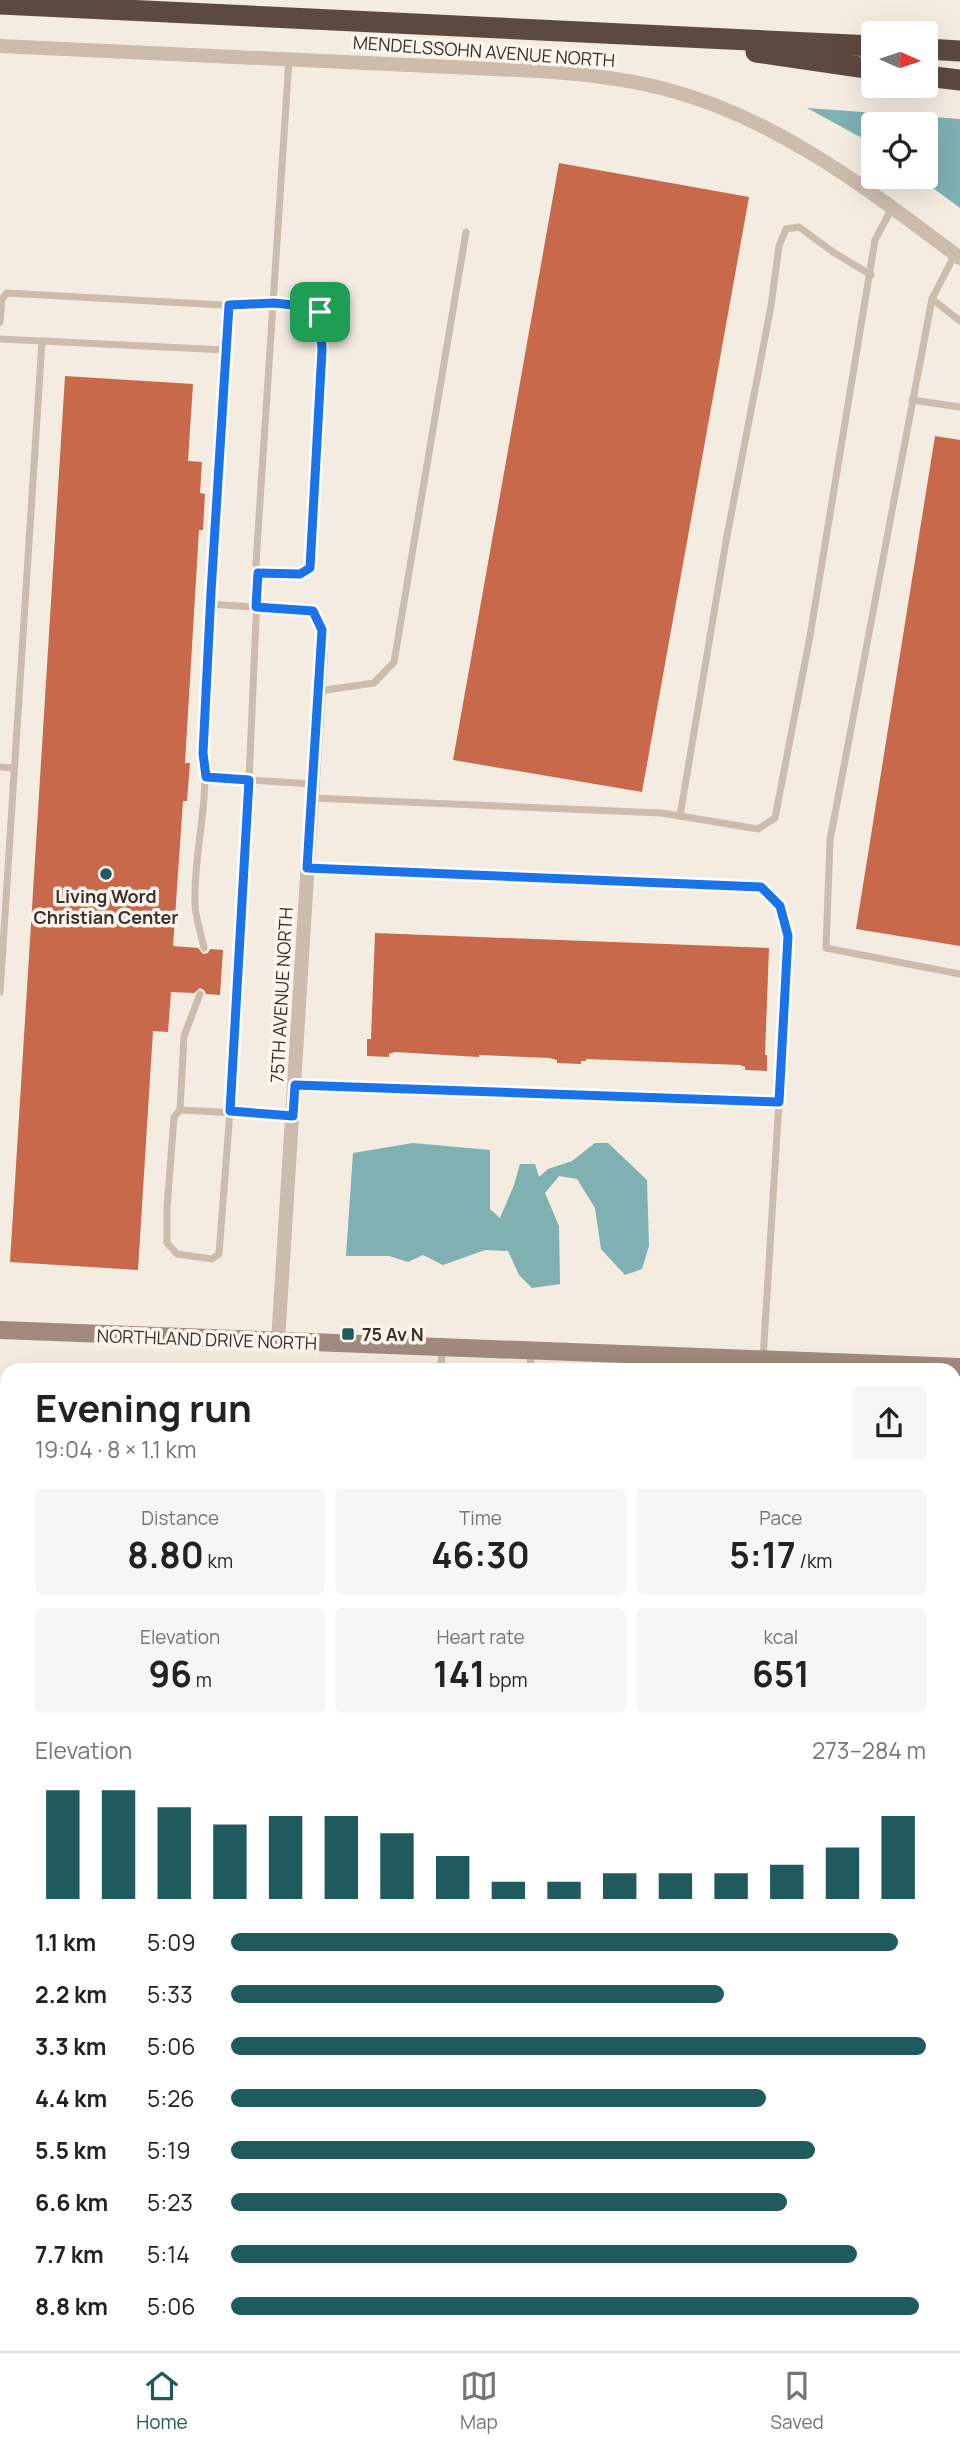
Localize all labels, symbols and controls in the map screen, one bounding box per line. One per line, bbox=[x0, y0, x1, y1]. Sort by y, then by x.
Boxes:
north arrow bbox=[861, 21, 938, 98]
map controls bbox=[861, 21, 938, 189]
street label: MENDELSSOHN AVENUE NORTH bbox=[352, 30, 616, 72]
button: locate bbox=[861, 112, 938, 189]
pin bbox=[290, 282, 350, 342]
icon: arrive bbox=[301, 293, 339, 331]
marker: Living Word Christian Center bbox=[98, 866, 114, 882]
place label: Living Word Christian Center bbox=[33, 884, 179, 929]
street label: 75TH AVENUE NORTH bbox=[264, 907, 298, 1083]
place label: 75 Av N bbox=[362, 1322, 424, 1346]
street label: NORTHLAND DRIVE NORTH bbox=[96, 1323, 318, 1355]
marker: 75 Av N bbox=[340, 1326, 356, 1342]
text: Evening run bbox=[35, 1381, 252, 1433]
button: share bbox=[852, 1386, 926, 1460]
text: 19:04 · 8 × 1.1 km bbox=[35, 1433, 196, 1465]
text: Distance bbox=[141, 1505, 219, 1531]
text: Time bbox=[459, 1505, 502, 1531]
text: Pace bbox=[759, 1505, 802, 1531]
text: 8.80 bbox=[127, 1531, 204, 1579]
text: 46:30 bbox=[431, 1531, 530, 1579]
text: 5:17 bbox=[729, 1531, 796, 1579]
text: km bbox=[204, 1548, 233, 1574]
text: /km bbox=[796, 1548, 832, 1574]
text: Elevation bbox=[140, 1624, 220, 1650]
text: Heart rate bbox=[436, 1624, 525, 1650]
text: kcal bbox=[763, 1624, 798, 1650]
text: 96 bbox=[148, 1650, 192, 1698]
text: 141 bbox=[433, 1650, 485, 1698]
text: 651 bbox=[752, 1650, 810, 1698]
text: m bbox=[192, 1667, 212, 1693]
text: bpm bbox=[485, 1667, 528, 1693]
text: Elevation bbox=[35, 1734, 132, 1766]
text: 273–284 m bbox=[812, 1734, 926, 1766]
text: 1.1 km bbox=[35, 1926, 96, 1958]
text: 5:09 bbox=[147, 1926, 195, 1958]
text: 2.2 km bbox=[35, 1978, 107, 2010]
text: 5:33 bbox=[147, 1978, 193, 2010]
text: 3.3 km bbox=[35, 2030, 106, 2062]
text: 5:06 bbox=[147, 2030, 195, 2062]
text: 4.4 km bbox=[35, 2082, 107, 2114]
text: 5:26 bbox=[147, 2082, 195, 2114]
text: 5.5 km bbox=[35, 2134, 107, 2166]
text: 5:19 bbox=[147, 2134, 190, 2166]
text: 6.6 km bbox=[35, 2186, 108, 2218]
text: 5:23 bbox=[147, 2186, 193, 2218]
text: 7.7 km bbox=[35, 2238, 104, 2270]
text: 5:14 bbox=[147, 2238, 190, 2270]
text: 8.8 km bbox=[35, 2290, 108, 2322]
text: 5:06 bbox=[147, 2290, 195, 2322]
tab: Home bbox=[136, 2367, 188, 2435]
tab: Map bbox=[460, 2367, 498, 2435]
tab: Saved bbox=[770, 2367, 824, 2435]

